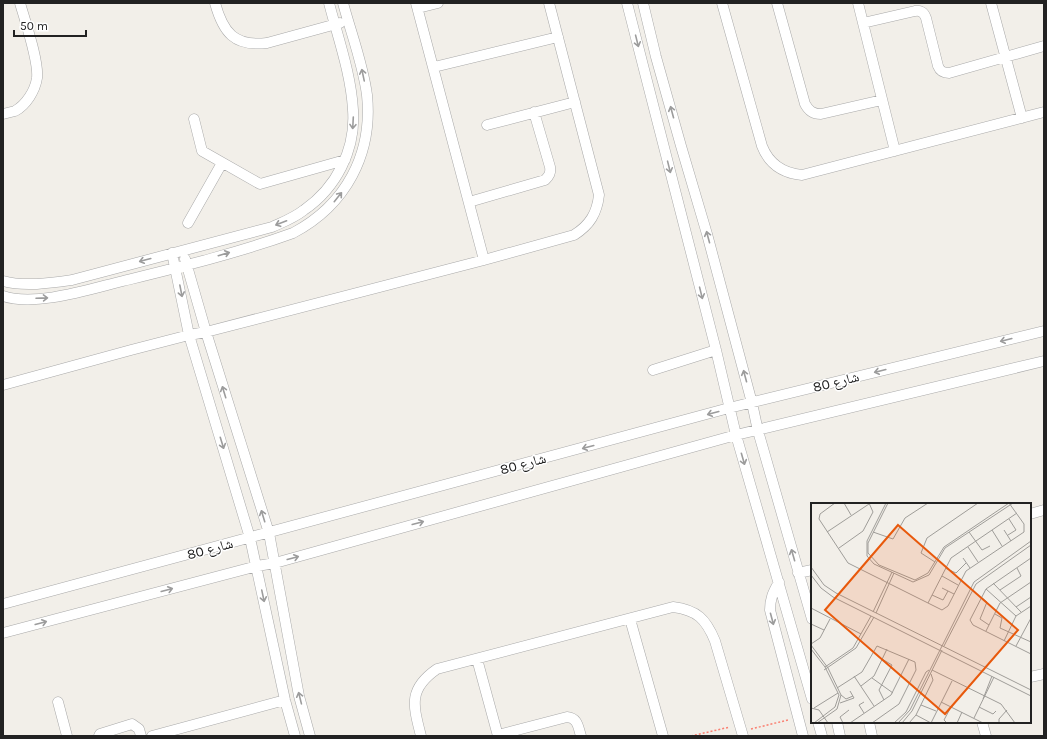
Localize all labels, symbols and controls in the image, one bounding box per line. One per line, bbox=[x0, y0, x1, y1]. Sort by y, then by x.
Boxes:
scale bar bbox=[14, 12, 86, 38]
text: 50 m bbox=[20, 19, 48, 33]
one-way arrow bbox=[633, 34, 641, 47]
one-way arrow bbox=[358, 69, 366, 82]
one-way arrow bbox=[667, 106, 675, 119]
one-way arrow bbox=[349, 116, 357, 129]
one-way arrow bbox=[666, 160, 673, 173]
one-way arrow bbox=[333, 192, 342, 203]
one-way arrow bbox=[276, 219, 288, 227]
one-way arrow bbox=[704, 230, 711, 243]
one-way arrow bbox=[217, 250, 230, 257]
one-way arrow bbox=[138, 257, 151, 264]
one-way arrow bbox=[177, 284, 185, 297]
one-way arrow bbox=[698, 286, 706, 299]
one-way arrow bbox=[35, 295, 48, 302]
one-way arrow bbox=[1000, 337, 1013, 344]
street label: شارع 80 bbox=[811, 368, 861, 397]
one-way arrow bbox=[874, 368, 887, 375]
one-way arrow bbox=[741, 370, 748, 383]
one-way arrow bbox=[220, 386, 228, 398]
one-way arrow bbox=[707, 409, 720, 417]
one-way arrow bbox=[219, 437, 226, 450]
one-way arrow bbox=[581, 443, 594, 451]
street label: شارع 80 bbox=[498, 450, 548, 479]
one-way arrow bbox=[740, 453, 747, 466]
inset map bbox=[811, 503, 1031, 723]
one-way arrow bbox=[259, 510, 266, 523]
one-way arrow bbox=[411, 519, 424, 526]
street label: شارع 80 bbox=[185, 535, 235, 564]
one-way arrow bbox=[789, 549, 796, 562]
one-way arrow bbox=[286, 554, 299, 561]
one-way arrow bbox=[160, 586, 173, 593]
one-way arrow bbox=[260, 589, 268, 602]
one-way arrow bbox=[769, 612, 776, 625]
one-way arrow bbox=[34, 618, 47, 626]
one-way arrow bbox=[295, 692, 303, 705]

